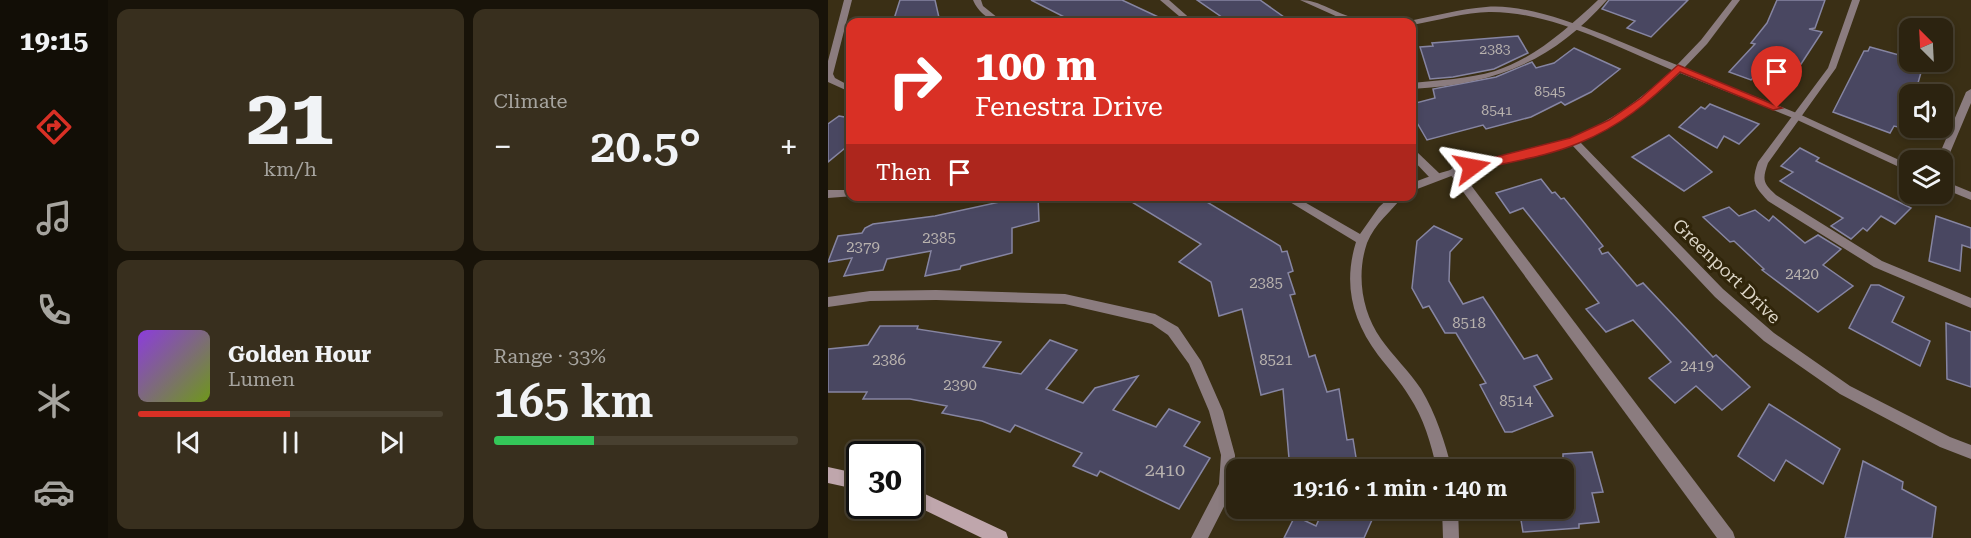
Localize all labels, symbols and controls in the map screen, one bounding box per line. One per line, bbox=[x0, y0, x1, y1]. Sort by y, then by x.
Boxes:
north arrow bbox=[1899, 18, 1953, 72]
map controls bbox=[1899, 18, 1953, 204]
text: 19:15 bbox=[20, 25, 88, 57]
text: 100 m bbox=[975, 41, 1097, 90]
house number: 2383 bbox=[1479, 41, 1511, 57]
icon: right bbox=[876, 42, 954, 120]
pin bbox=[1751, 46, 1802, 108]
icon: arrive bbox=[1760, 55, 1793, 88]
text: 21 bbox=[247, 72, 334, 163]
house number: 8545 bbox=[1534, 83, 1566, 99]
button: sound bbox=[1899, 84, 1953, 138]
text: Climate bbox=[494, 89, 568, 113]
text: Fenestra Drive bbox=[975, 91, 1163, 123]
house number: 8541 bbox=[1481, 102, 1513, 118]
icon: directions bbox=[33, 106, 75, 148]
text: 20.5° bbox=[590, 120, 701, 173]
text: − bbox=[494, 127, 512, 166]
text: + bbox=[780, 127, 798, 166]
position arrow bbox=[1440, 135, 1504, 199]
button: layers bbox=[1899, 150, 1953, 204]
icon: arrive bbox=[943, 156, 976, 189]
text: km/h bbox=[263, 157, 317, 181]
text: Then bbox=[876, 160, 931, 185]
icon: music bbox=[33, 197, 75, 239]
street label: Greenport Drive bbox=[1669, 214, 1785, 328]
house number: 2385 bbox=[922, 229, 956, 247]
house number: 2379 bbox=[846, 238, 880, 256]
house number: 2420 bbox=[1785, 265, 1819, 283]
house number: 2385 bbox=[1249, 274, 1283, 292]
icon: phone bbox=[33, 289, 75, 331]
house number: 8518 bbox=[1452, 314, 1486, 332]
text: Golden Hour bbox=[228, 342, 371, 367]
text: Range · 33% bbox=[494, 344, 606, 368]
house number: 2386 bbox=[872, 351, 906, 369]
house number: 8521 bbox=[1259, 351, 1293, 369]
house number: 2419 bbox=[1680, 357, 1714, 375]
text: Lumen bbox=[228, 367, 295, 391]
text: 165 km bbox=[494, 375, 653, 428]
house number: 2390 bbox=[943, 376, 977, 394]
icon: climate bbox=[33, 380, 75, 422]
house number: 8514 bbox=[1499, 392, 1533, 410]
icon: previous bbox=[172, 426, 205, 459]
icon: pause bbox=[274, 426, 307, 459]
icon: next bbox=[375, 426, 408, 459]
speed limit sign: 30 bbox=[846, 441, 924, 519]
house number: 2410 bbox=[1145, 459, 1185, 480]
icon: car bbox=[33, 471, 75, 513]
text: 19:16 · 1 min · 140 m bbox=[1293, 476, 1507, 501]

